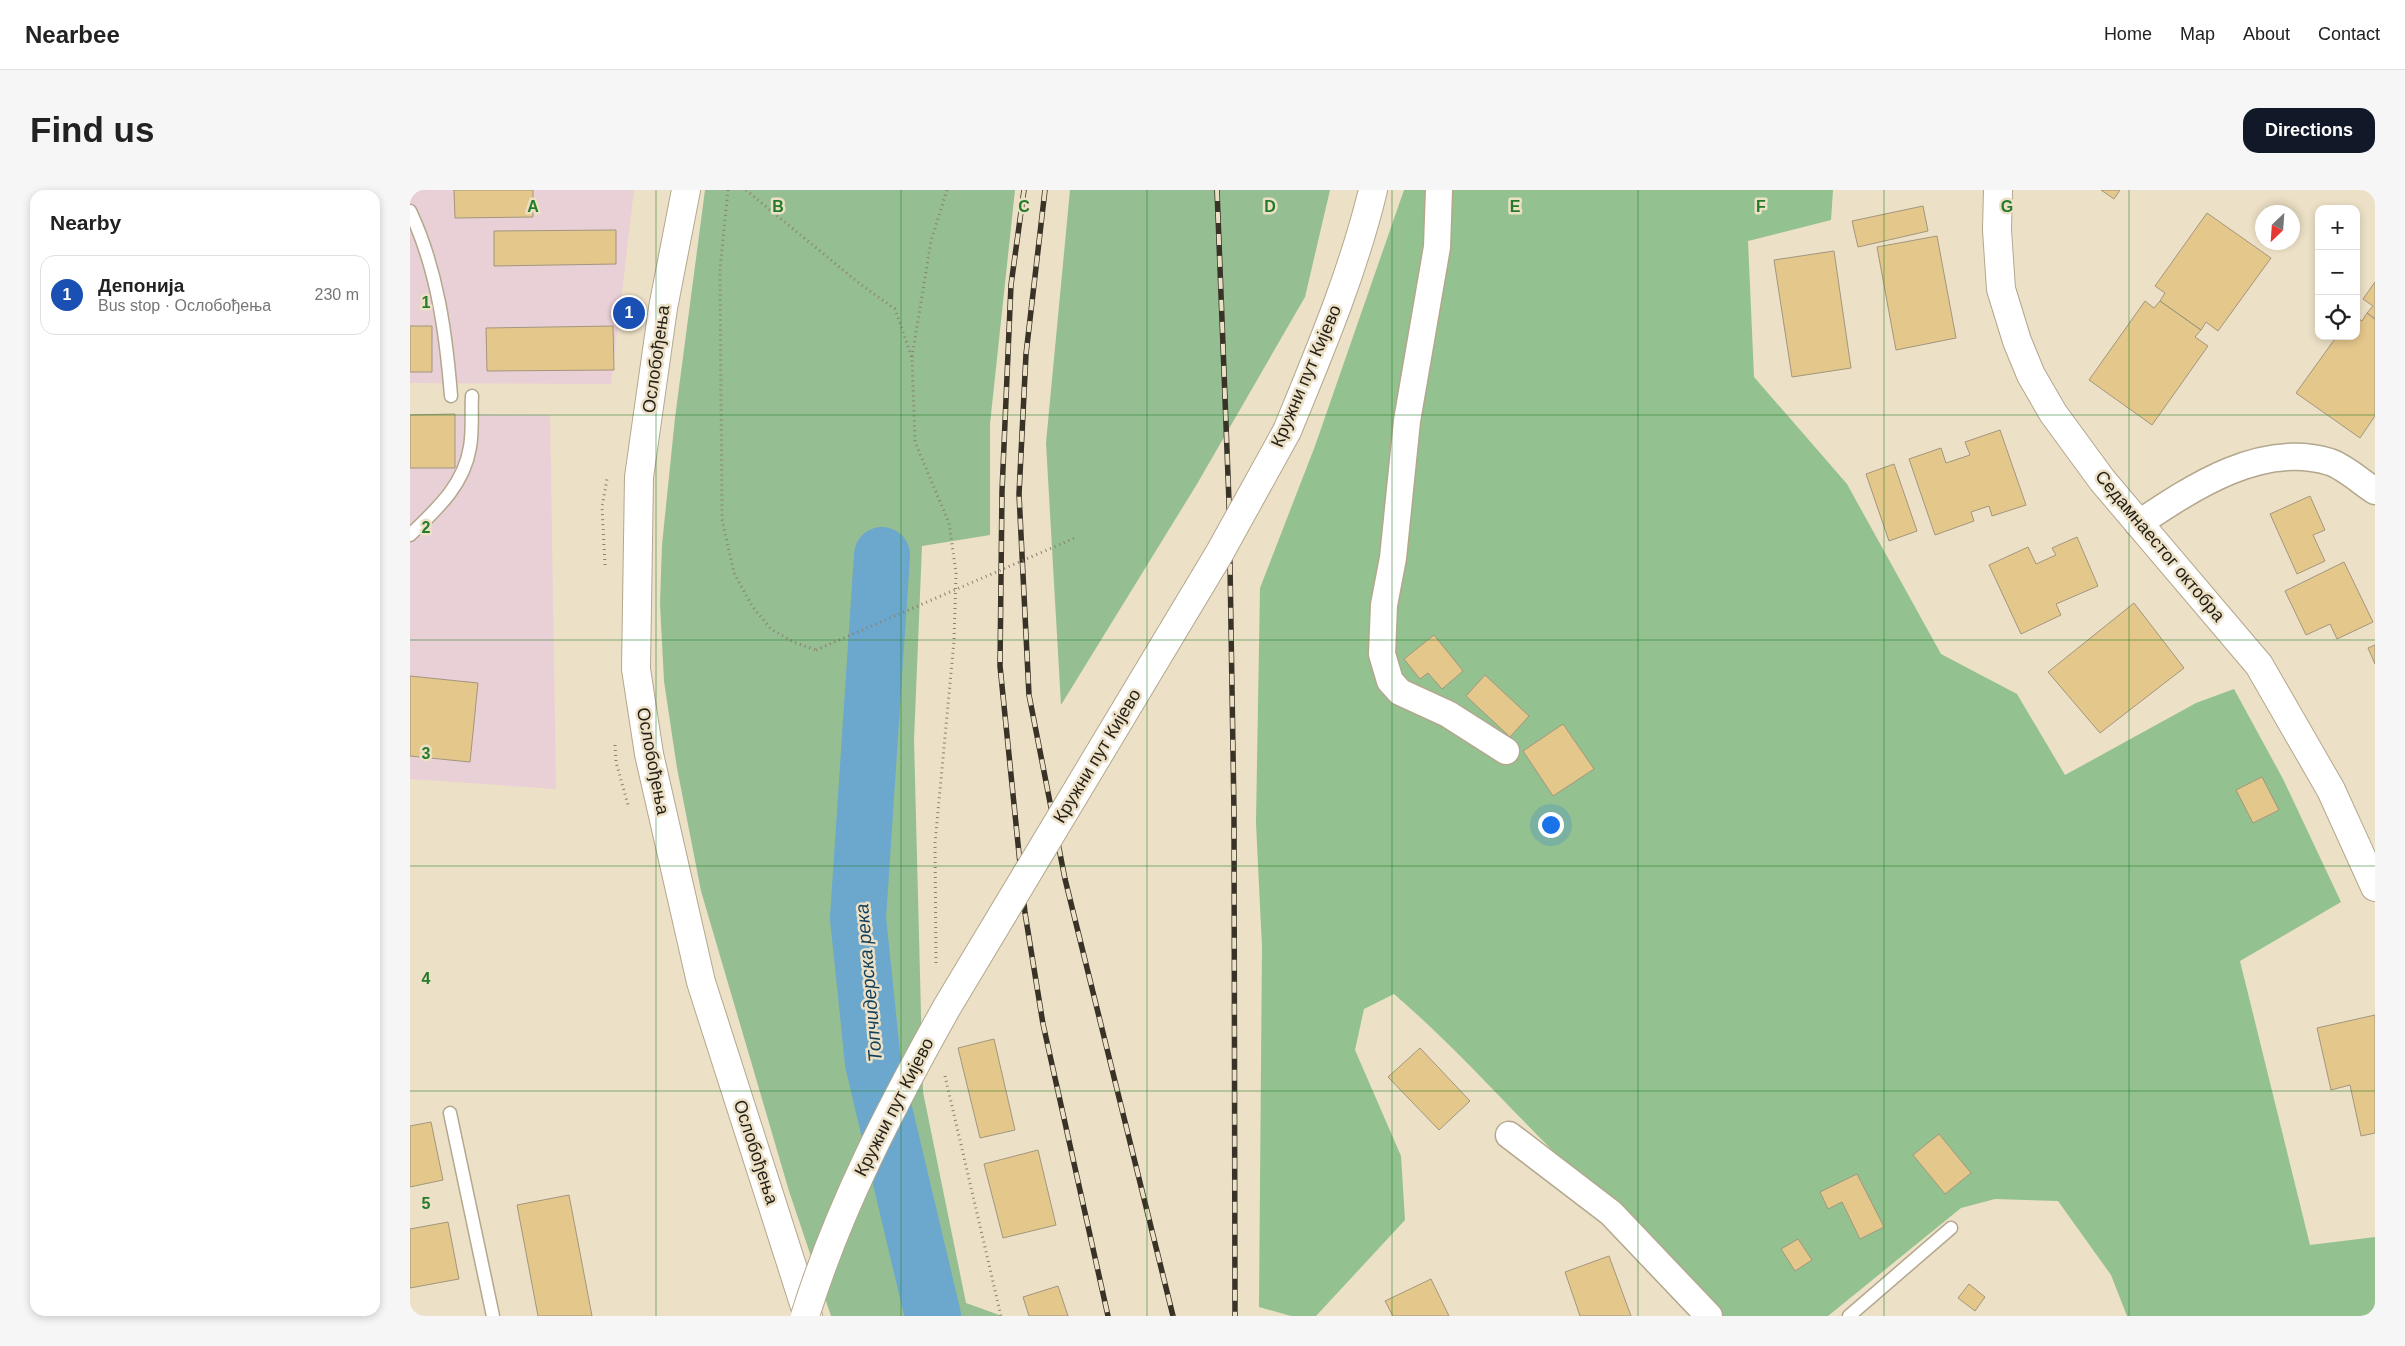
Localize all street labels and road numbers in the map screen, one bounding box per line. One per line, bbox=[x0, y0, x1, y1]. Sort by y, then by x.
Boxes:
street label: Кружни пут Кијево bbox=[1267, 302, 1345, 450]
street label: Ослобођења bbox=[639, 303, 674, 414]
street label: Седамнаестог октобра bbox=[2091, 467, 2230, 626]
street label: Кружни пут Кијево bbox=[1049, 686, 1145, 826]
street label: Ослобођења bbox=[633, 706, 673, 817]
street label: Кружни пут Кијево bbox=[850, 1035, 938, 1179]
street label: Ослобођења bbox=[730, 1097, 783, 1208]

